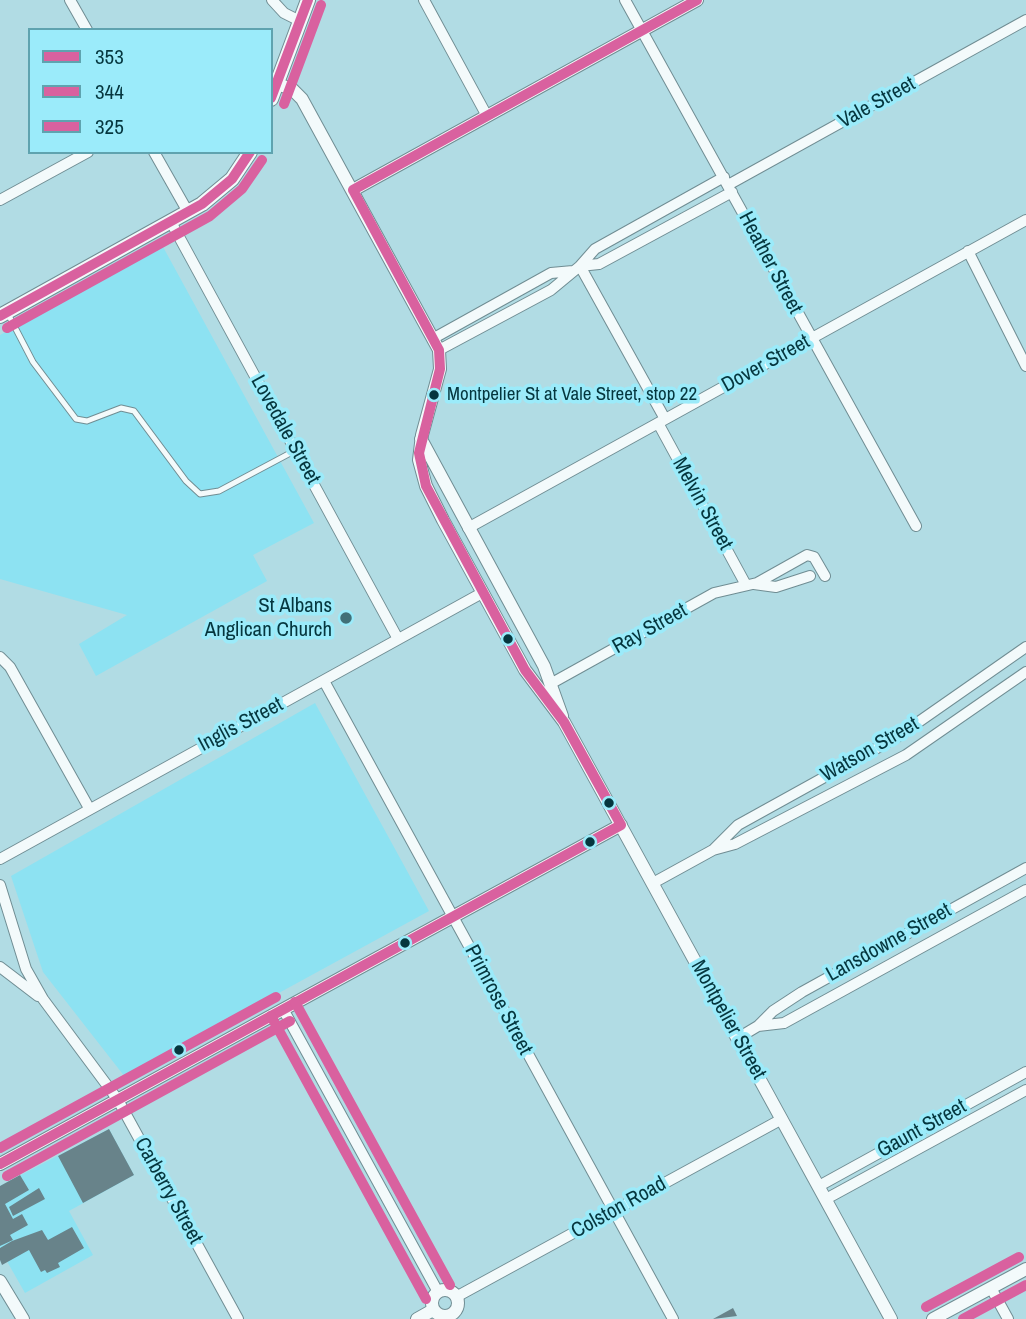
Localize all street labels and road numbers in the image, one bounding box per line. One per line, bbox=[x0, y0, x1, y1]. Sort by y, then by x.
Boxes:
street label: Vale Street bbox=[834, 72, 920, 134]
street label: Heather Street bbox=[733, 208, 807, 318]
street label: Dover Street bbox=[718, 330, 814, 398]
street label: Lovedale Street bbox=[245, 371, 325, 489]
street label: Melvin Street bbox=[666, 454, 738, 554]
street label: Ray Street bbox=[608, 598, 692, 660]
street label: Inglis Street bbox=[195, 692, 287, 758]
street label: Watson Street bbox=[817, 712, 923, 788]
street label: Lansdowne Street bbox=[822, 898, 956, 988]
street label: Primrose Street bbox=[459, 941, 537, 1059]
street label: Montpelier Street bbox=[685, 956, 771, 1084]
street label: Gaunt Street bbox=[873, 1094, 971, 1164]
street label: Carberry Street bbox=[128, 1133, 208, 1249]
street label: Colston Road bbox=[567, 1172, 671, 1244]

